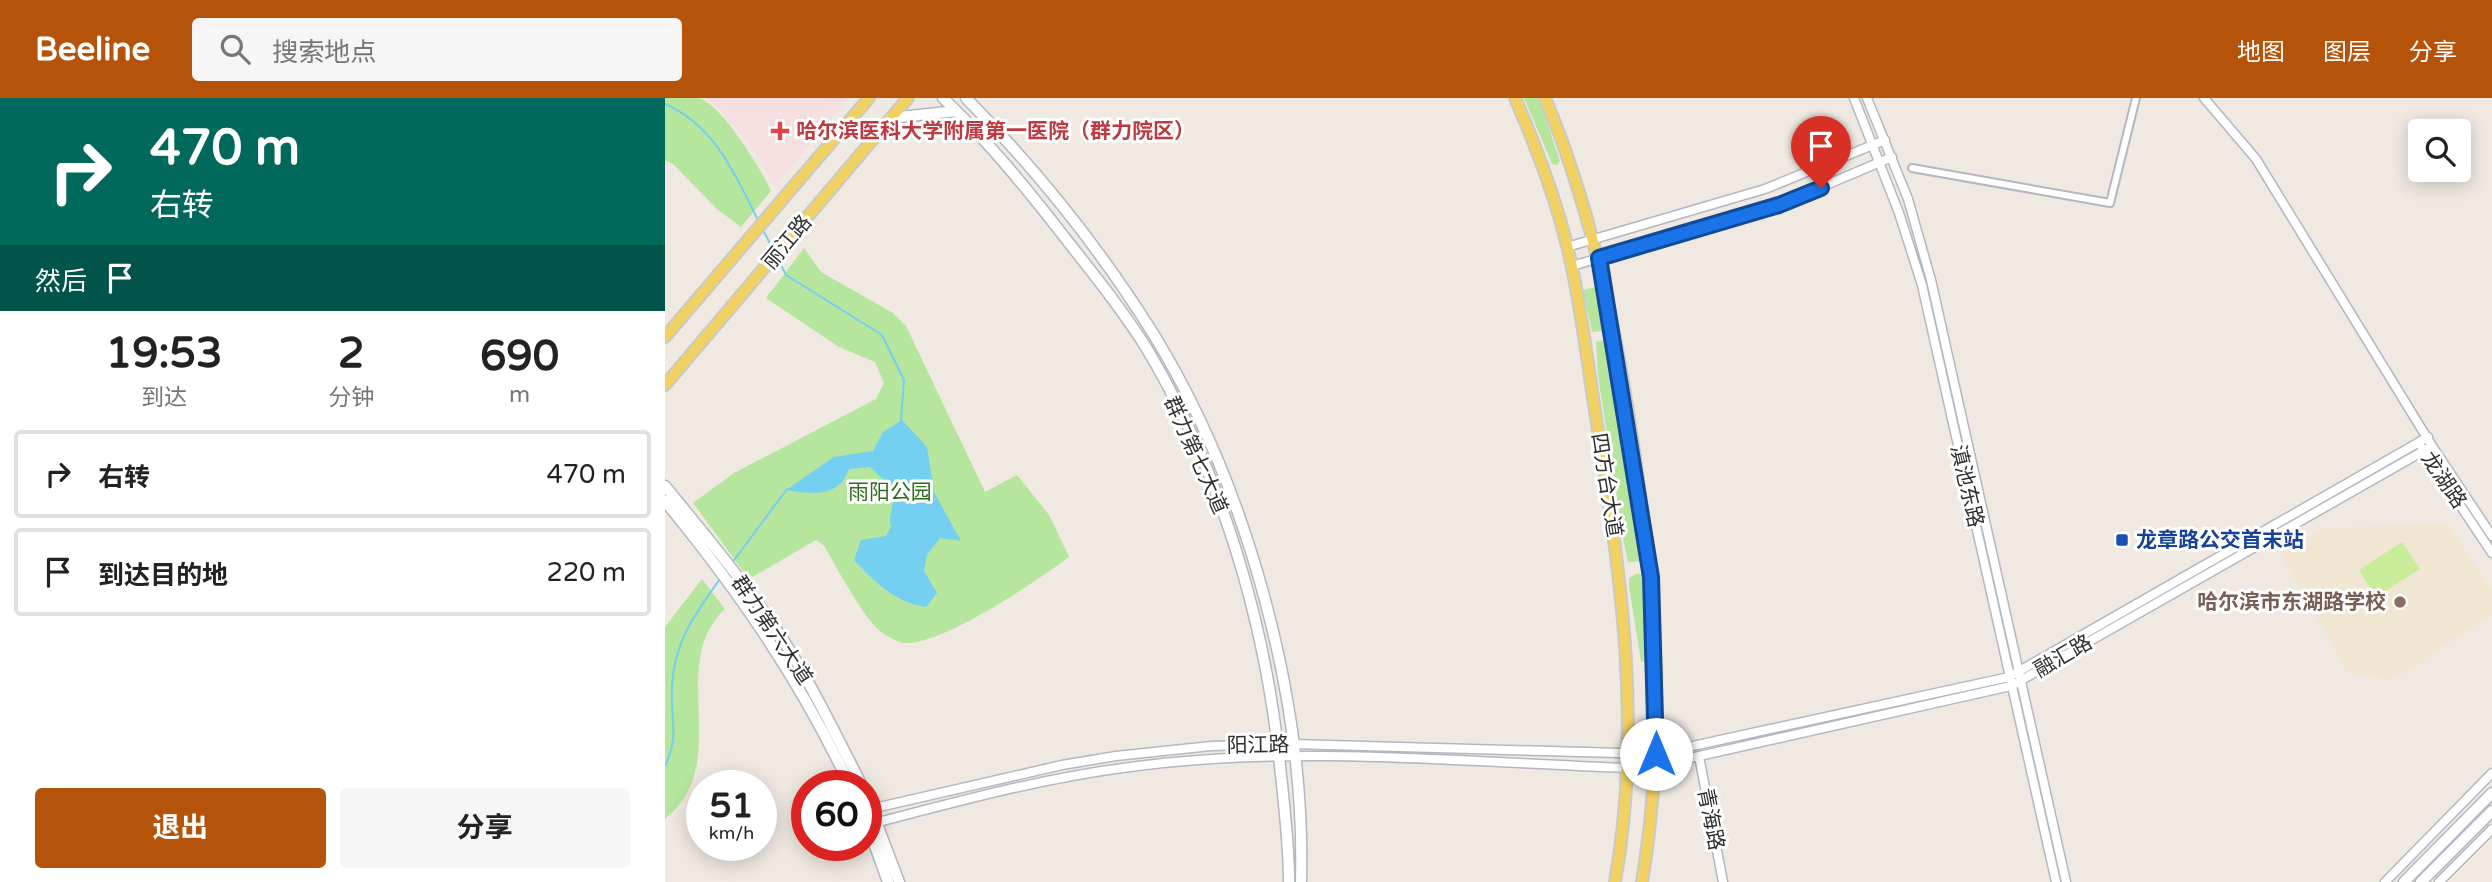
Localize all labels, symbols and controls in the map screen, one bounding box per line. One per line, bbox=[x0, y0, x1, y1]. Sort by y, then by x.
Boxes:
search box bbox=[192, 18, 682, 81]
text: Beeline bbox=[35, 30, 150, 69]
icon: search bbox=[216, 30, 254, 68]
text: 搜索地点 bbox=[272, 37, 376, 68]
text: 地图 bbox=[2237, 38, 2285, 67]
text: 图层 bbox=[2323, 38, 2371, 67]
text: 分享 bbox=[2409, 38, 2457, 67]
pin bbox=[1791, 116, 1851, 188]
text: 470 m bbox=[150, 119, 300, 178]
place label: 哈尔滨医科大学附属第一医院（群力院区） bbox=[796, 119, 1195, 144]
map controls bbox=[2408, 119, 2471, 182]
button: search bbox=[2408, 119, 2471, 182]
marker: 哈尔滨医科大学附属第一医院（群力院区） bbox=[770, 121, 790, 141]
icon: right bbox=[35, 126, 126, 217]
icon: arrive bbox=[1802, 127, 1840, 165]
text: 右转 bbox=[150, 187, 214, 225]
street label: 丽江路 bbox=[758, 210, 817, 274]
icon: arrive bbox=[101, 259, 139, 297]
text: 然后 bbox=[35, 266, 87, 297]
text: 19:53 bbox=[106, 328, 222, 379]
text: 2 bbox=[338, 328, 364, 379]
text: 690 bbox=[480, 331, 559, 382]
text: m bbox=[509, 381, 530, 409]
text: 到达 bbox=[141, 384, 187, 412]
text: 分钟 bbox=[328, 384, 374, 412]
street label: 群力第七大道 bbox=[1158, 393, 1233, 518]
street label: 四方台大道 bbox=[1586, 431, 1627, 539]
street label: 滇池东路 bbox=[1945, 442, 1988, 530]
street label: 龙湖路 bbox=[2416, 447, 2472, 513]
icon: right bbox=[39, 455, 77, 493]
text: 470 m bbox=[546, 459, 626, 490]
text: 右转 bbox=[98, 462, 150, 493]
park label: 雨阳公园 bbox=[848, 480, 932, 505]
place label: 龙章路公交首末站 bbox=[2136, 528, 2304, 553]
marker: 龙章路公交首末站 bbox=[2114, 532, 2130, 548]
icon: arrive bbox=[39, 553, 77, 591]
text: 220 m bbox=[546, 557, 626, 588]
text: 到达目的地 bbox=[98, 560, 228, 591]
street label: 群力第六大道 bbox=[726, 571, 817, 689]
place label: 哈尔滨市东湖路学校 bbox=[2197, 590, 2386, 615]
marker: 哈尔滨市东湖路学校 bbox=[2392, 594, 2408, 610]
street label: 融汇路 bbox=[2030, 630, 2097, 683]
position arrow bbox=[1619, 717, 1693, 791]
street label: 阳江路 bbox=[1226, 732, 1290, 759]
speed limit sign: 60 bbox=[791, 770, 882, 861]
text: 51 bbox=[710, 785, 753, 827]
street label: 青海路 bbox=[1692, 786, 1729, 852]
button: 退出 bbox=[35, 788, 326, 868]
button: 分享 bbox=[340, 788, 630, 868]
text: km/h bbox=[709, 822, 754, 844]

